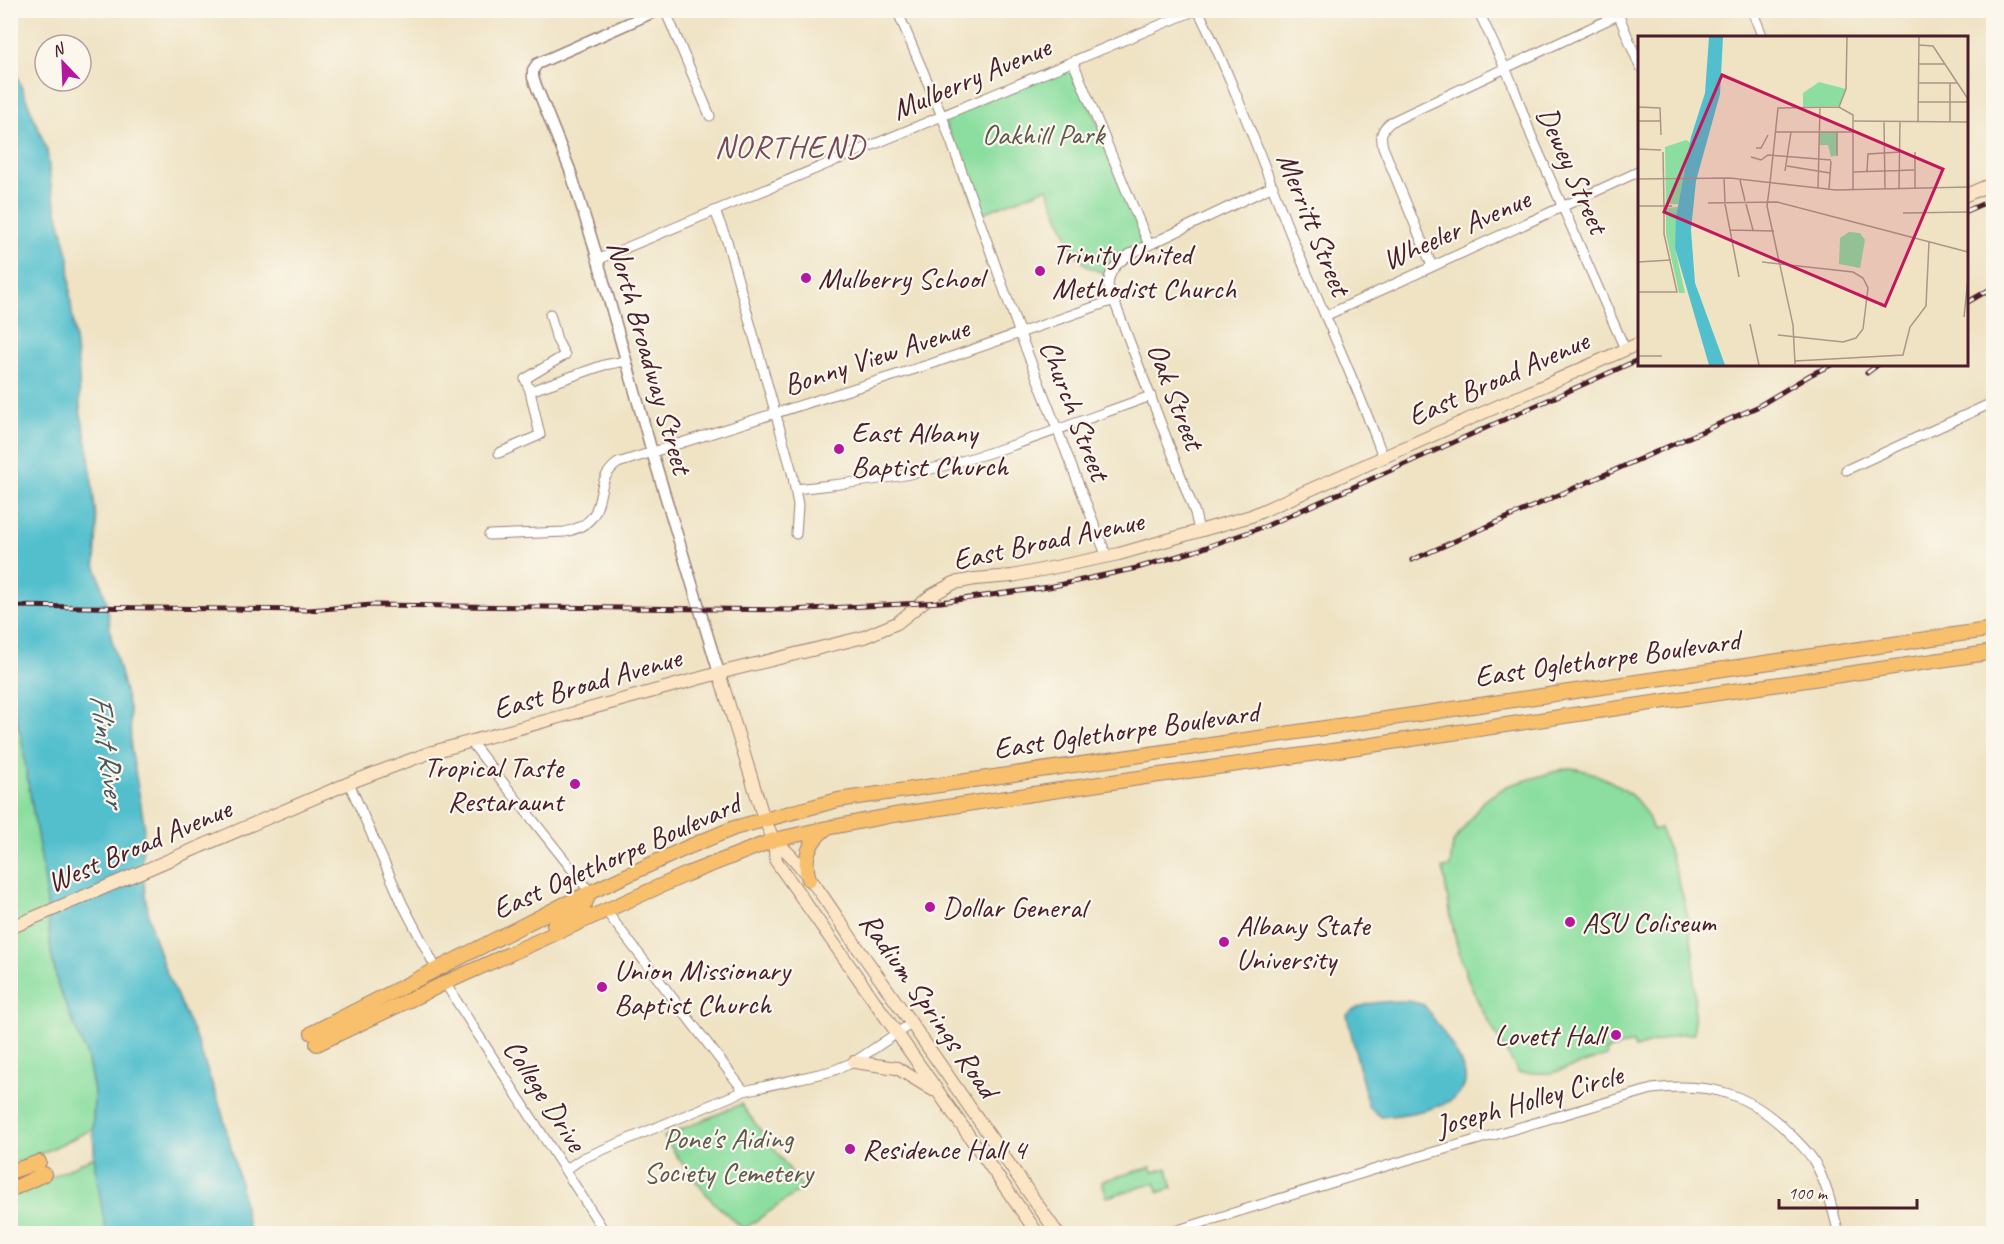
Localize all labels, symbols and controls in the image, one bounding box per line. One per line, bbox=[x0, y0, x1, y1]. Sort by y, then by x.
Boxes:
street label: Mulberry Avenue bbox=[886, 27, 1058, 128]
north arrow bbox=[33, 33, 93, 93]
inset map bbox=[1638, 36, 1968, 366]
text: N bbox=[49, 38, 69, 61]
street label: Dewey Street bbox=[1528, 101, 1619, 242]
park label: Oakhill Park bbox=[982, 115, 1106, 153]
district label: NORTHEND bbox=[714, 126, 867, 167]
street label: Merritt Street bbox=[1268, 147, 1361, 304]
street label: Wheeler Avenue bbox=[1376, 179, 1538, 278]
place label: Trinity United Methodist Church bbox=[1052, 235, 1237, 307]
street label: North Broadway Street bbox=[599, 236, 702, 481]
place label: Mulberry School bbox=[818, 259, 989, 297]
marker: Trinity United Methodist Church bbox=[1033, 264, 1047, 278]
marker: Mulberry School bbox=[799, 271, 813, 285]
street label: Bonny View Avenue bbox=[779, 307, 976, 404]
street label: East Broad Avenue bbox=[1402, 320, 1596, 435]
street label: Church Street bbox=[1031, 335, 1120, 488]
street label: Oak Street bbox=[1138, 337, 1215, 457]
place label: East Albany Baptist Church bbox=[851, 413, 1009, 485]
marker: East Albany Baptist Church bbox=[832, 442, 846, 456]
street label: East Broad Avenue bbox=[949, 501, 1149, 579]
street label: East Oglethorpe Boulevard bbox=[1472, 620, 1746, 695]
street label: East Broad Avenue bbox=[489, 637, 688, 728]
water label: Flint River bbox=[80, 691, 137, 814]
street label: East Oglethorpe Boulevard bbox=[991, 692, 1265, 767]
place label: Tropical Taste Restaraunt bbox=[423, 748, 566, 820]
marker: Tropical Taste Restaraunt bbox=[568, 777, 582, 791]
street label: East Oglethorpe Boulevard bbox=[486, 783, 750, 928]
street label: West Broad Avenue bbox=[41, 788, 239, 901]
place label: Dollar General bbox=[942, 888, 1091, 926]
marker: Dollar General bbox=[923, 900, 937, 914]
place label: ASU Coliseum bbox=[1582, 903, 1717, 941]
street label: Radium Springs Road bbox=[851, 905, 1009, 1108]
place label: Albany State University bbox=[1236, 906, 1372, 978]
marker: ASU Coliseum bbox=[1563, 915, 1577, 929]
marker: Albany State University bbox=[1217, 935, 1231, 949]
place label: Union Missionary Baptist Church bbox=[614, 951, 792, 1023]
marker: Union Missionary Baptist Church bbox=[595, 980, 609, 994]
place label: Lovett Hall bbox=[1494, 1016, 1609, 1054]
marker: Lovett Hall bbox=[1609, 1028, 1623, 1042]
street label: College Drive bbox=[495, 1032, 597, 1160]
street label: Joseph Holley Circle bbox=[1429, 1055, 1629, 1145]
park label: Pone's Aiding Society Cemetery bbox=[643, 1119, 815, 1191]
place label: Residence Hall 4 bbox=[862, 1130, 1028, 1168]
marker: Residence Hall 4 bbox=[843, 1142, 857, 1156]
scale bar bbox=[1779, 1172, 1917, 1210]
text: 100 m bbox=[1788, 1182, 1829, 1204]

